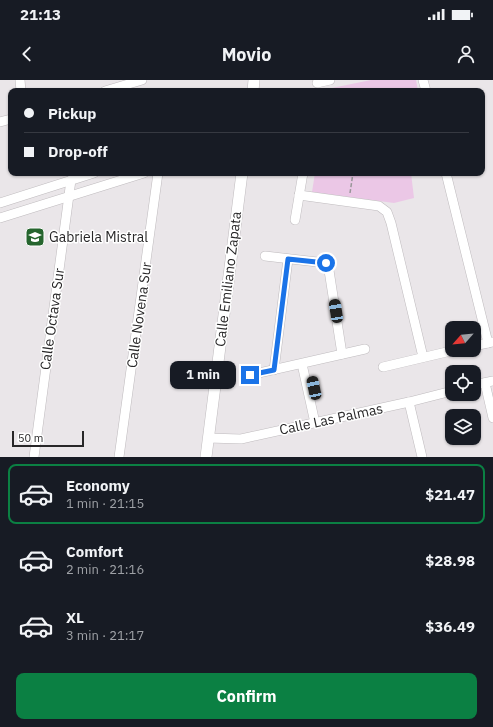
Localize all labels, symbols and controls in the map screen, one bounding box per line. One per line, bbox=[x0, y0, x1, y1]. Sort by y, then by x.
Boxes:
text: 21:13 bbox=[20, 5, 61, 24]
icon: back bbox=[16, 43, 38, 65]
text: Movio bbox=[222, 43, 271, 66]
icon: person bbox=[455, 43, 477, 65]
text: Pickup bbox=[48, 104, 96, 123]
text: Drop-off bbox=[48, 142, 108, 161]
street label: Calle Emiliano Zapata bbox=[211, 210, 245, 348]
school or university icon: Gabriela Mistral bbox=[24, 226, 46, 248]
place label: Gabriela Mistral bbox=[49, 228, 148, 246]
route start bbox=[317, 254, 335, 272]
street label: Calle Novena Sur bbox=[123, 261, 155, 369]
street label: Calle Octava Sur bbox=[36, 267, 68, 371]
car bbox=[328, 298, 344, 324]
north arrow bbox=[445, 321, 481, 357]
map controls bbox=[445, 321, 481, 445]
callout: 1 min bbox=[170, 361, 236, 389]
button: locate bbox=[445, 365, 481, 401]
text: 1 min bbox=[186, 366, 220, 383]
route end bbox=[241, 366, 259, 384]
car bbox=[306, 375, 322, 401]
street label: Calle Las Palmas bbox=[278, 399, 385, 439]
button: layers bbox=[445, 409, 481, 445]
scale bar bbox=[12, 429, 84, 448]
text: 50 m bbox=[18, 431, 43, 445]
icon: car bbox=[18, 476, 54, 512]
text: Economy bbox=[66, 476, 130, 495]
text: $21.47 bbox=[425, 485, 475, 504]
text: 1 min · 21:15 bbox=[66, 495, 144, 512]
icon: car bbox=[18, 542, 54, 578]
text: Comfort bbox=[66, 542, 123, 561]
text: $28.98 bbox=[425, 551, 475, 570]
text: 2 min · 21:16 bbox=[66, 561, 144, 578]
icon: car bbox=[18, 608, 54, 644]
text: XL bbox=[66, 608, 84, 627]
text: $36.49 bbox=[425, 617, 475, 636]
text: 3 min · 21:17 bbox=[66, 627, 144, 644]
button: Confirm bbox=[16, 673, 477, 719]

